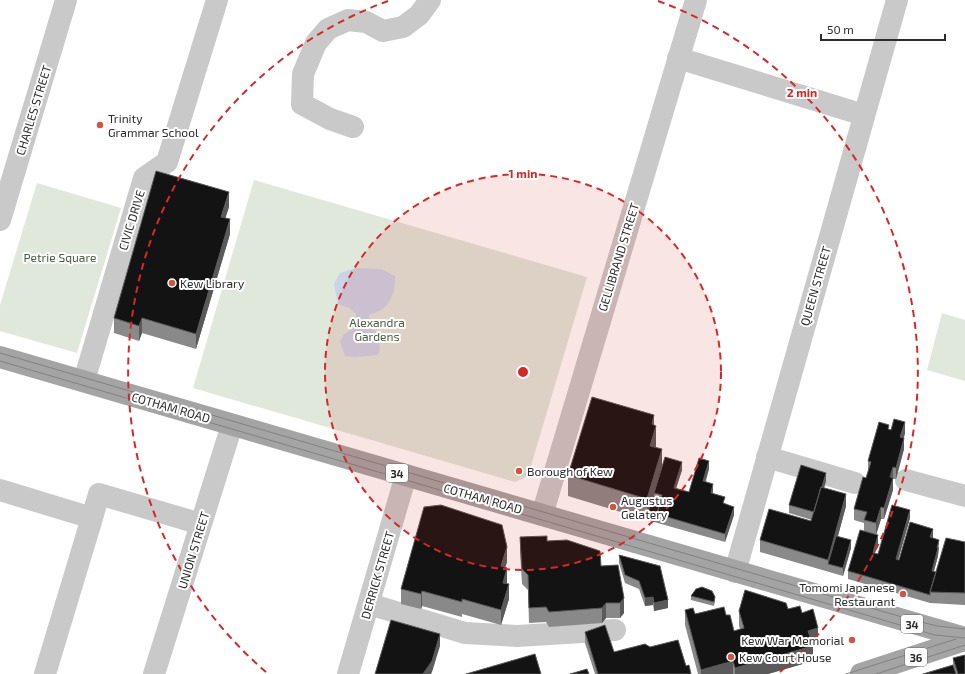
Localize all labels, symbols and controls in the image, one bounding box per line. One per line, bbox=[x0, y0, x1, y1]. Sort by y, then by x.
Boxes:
scale bar bbox=[821, 16, 945, 42]
text: 50 m bbox=[827, 22, 854, 36]
street label: CHARLES STREET bbox=[13, 63, 53, 157]
text: 2 min bbox=[787, 85, 817, 99]
place label: Trinity Grammar School bbox=[108, 111, 199, 139]
marker: Trinity Grammar School bbox=[95, 120, 105, 130]
text: 1 min bbox=[509, 166, 537, 180]
street label: CIVIC DRIVE bbox=[115, 188, 147, 252]
street label: GELLIBRAND STREET bbox=[595, 201, 641, 313]
street label: QUEEN STREET bbox=[797, 245, 834, 328]
park label: Petrie Square bbox=[23, 250, 97, 264]
place label: Kew Library bbox=[180, 276, 245, 290]
marker: Kew Library bbox=[167, 278, 177, 288]
park label: Alexandra Gardens bbox=[349, 315, 405, 343]
centre of rings bbox=[516, 365, 530, 379]
street label: COTHAM ROAD bbox=[130, 389, 212, 425]
road number: 34 bbox=[386, 464, 408, 482]
place label: Borough of Kew bbox=[527, 464, 613, 478]
marker: Borough of Kew bbox=[514, 466, 524, 476]
street label: COTHAM ROAD bbox=[442, 480, 524, 516]
place label: Augustus Gelatery bbox=[621, 493, 672, 521]
marker: Augustus Gelatery bbox=[608, 502, 618, 512]
street label: UNION STREET bbox=[175, 510, 211, 590]
street label: DERRICK STREET bbox=[358, 529, 396, 621]
place label: Tomomi Japanese Restaurant bbox=[799, 580, 895, 608]
marker: Tomomi Japanese Restaurant bbox=[898, 589, 908, 599]
road number: 34 bbox=[901, 615, 923, 633]
place label: Kew War Memorial bbox=[741, 633, 844, 647]
marker: Kew War Memorial bbox=[847, 635, 857, 645]
road number: 36 bbox=[905, 648, 927, 666]
place label: Kew Court House bbox=[739, 650, 831, 664]
marker: Kew Court House bbox=[726, 652, 736, 662]

